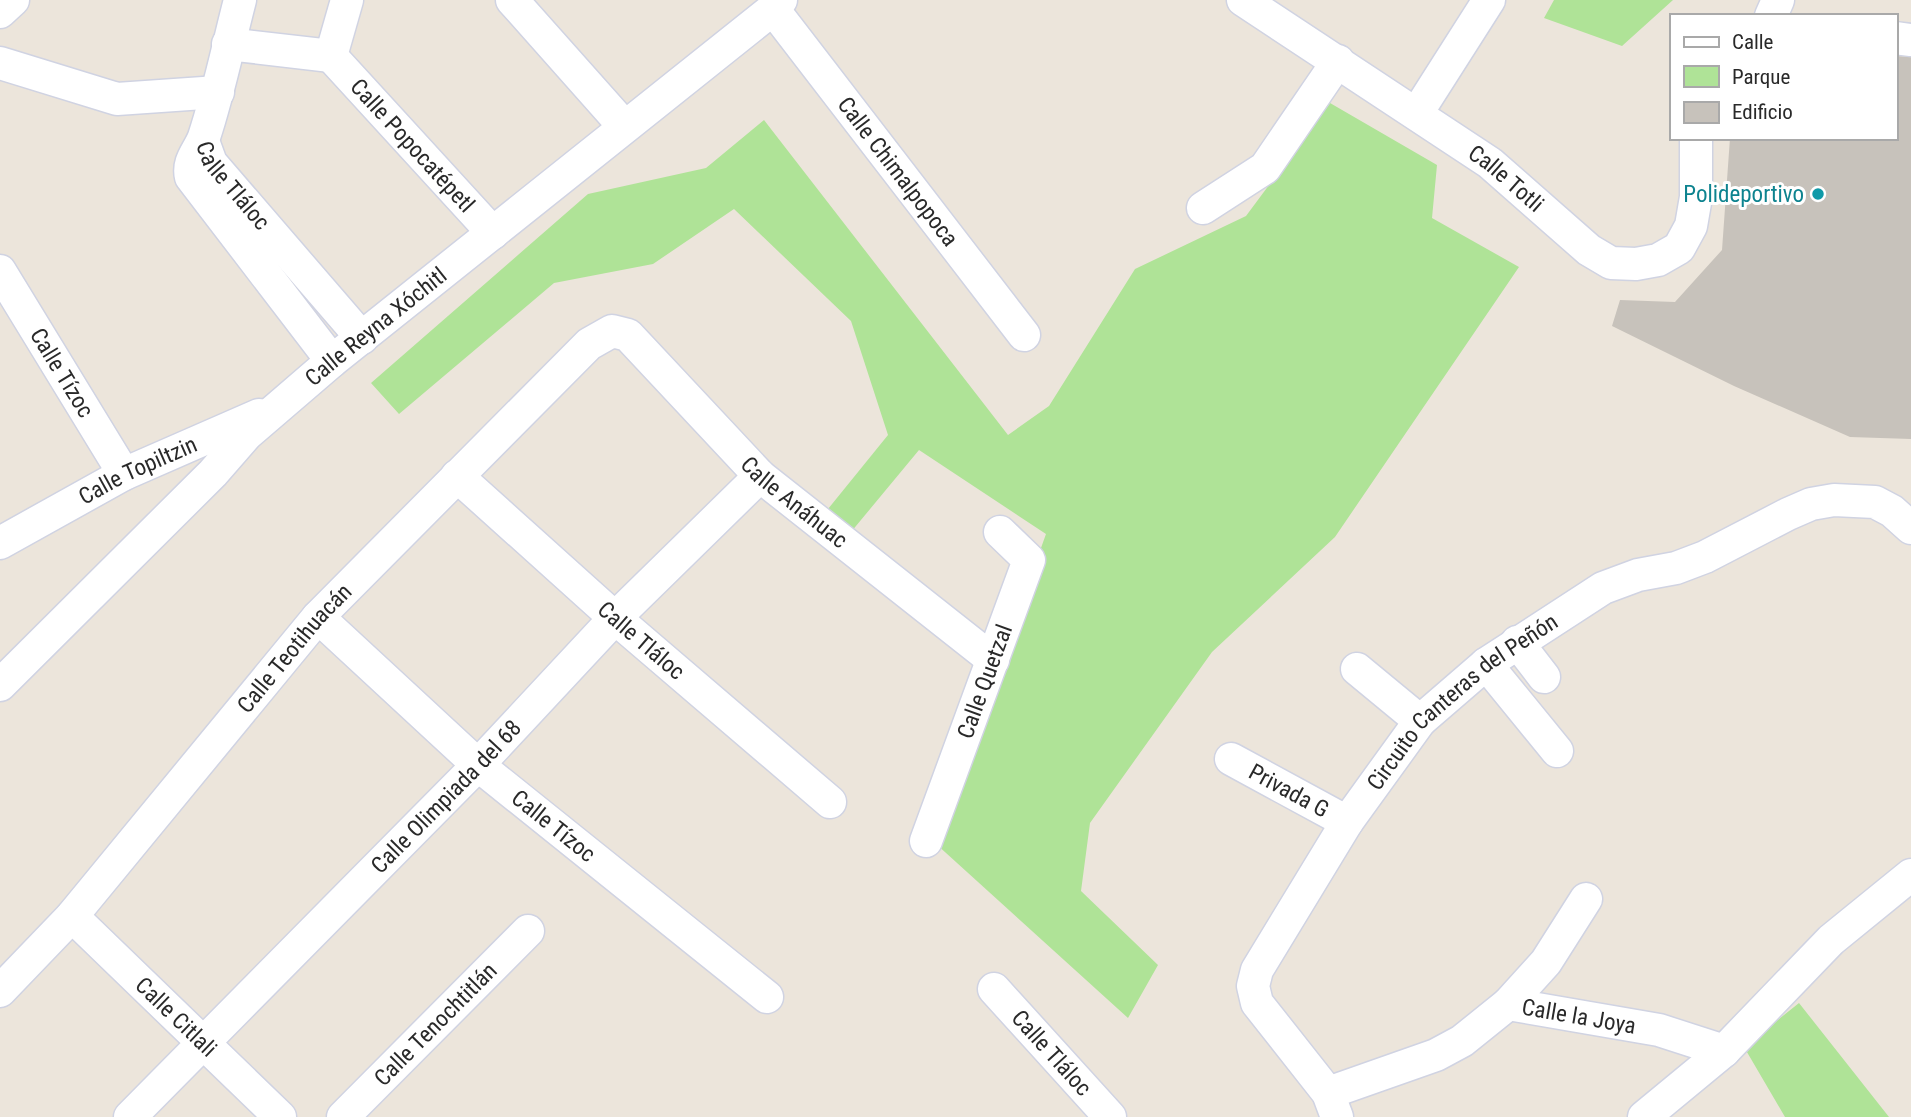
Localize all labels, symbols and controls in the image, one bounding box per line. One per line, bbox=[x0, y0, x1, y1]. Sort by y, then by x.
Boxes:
legend bbox=[1670, 14, 1897, 140]
text: Calle bbox=[1732, 30, 1774, 54]
text: Parque bbox=[1732, 65, 1790, 89]
street label: Calle Popocatépetl bbox=[345, 73, 480, 218]
street label: Calle Chimalpopoca bbox=[832, 91, 964, 251]
text: Edificio bbox=[1732, 100, 1793, 124]
street label: Calle Tláloc bbox=[191, 137, 276, 235]
street label: Calle Totli bbox=[1463, 139, 1549, 217]
place label: Polideportivo bbox=[1683, 181, 1804, 208]
marker: Polideportivo bbox=[1810, 186, 1826, 202]
street label: Calle Reyna Xóchitl bbox=[300, 262, 452, 392]
street label: Calle Tízoc bbox=[25, 323, 100, 422]
street label: Calle Topiltzin bbox=[74, 430, 201, 510]
street label: Calle Anáhuac bbox=[735, 451, 853, 554]
street label: Calle Teotihuacán bbox=[231, 578, 357, 718]
street label: Calle Tláloc bbox=[592, 596, 690, 685]
street label: Circuito Canteras del Peñón bbox=[1361, 608, 1563, 795]
street label: Calle Quetzal bbox=[951, 621, 1018, 742]
street label: Calle Olimpiada del 68 bbox=[365, 714, 527, 879]
street label: Privada G bbox=[1244, 758, 1334, 823]
street label: Calle Tízoc bbox=[506, 784, 601, 868]
street label: Calle Tenochtitlán bbox=[368, 957, 502, 1091]
street label: Calle Citlali bbox=[130, 971, 223, 1062]
street label: Calle la Joya bbox=[1520, 993, 1638, 1039]
street label: Calle Tláloc bbox=[1006, 1004, 1097, 1101]

